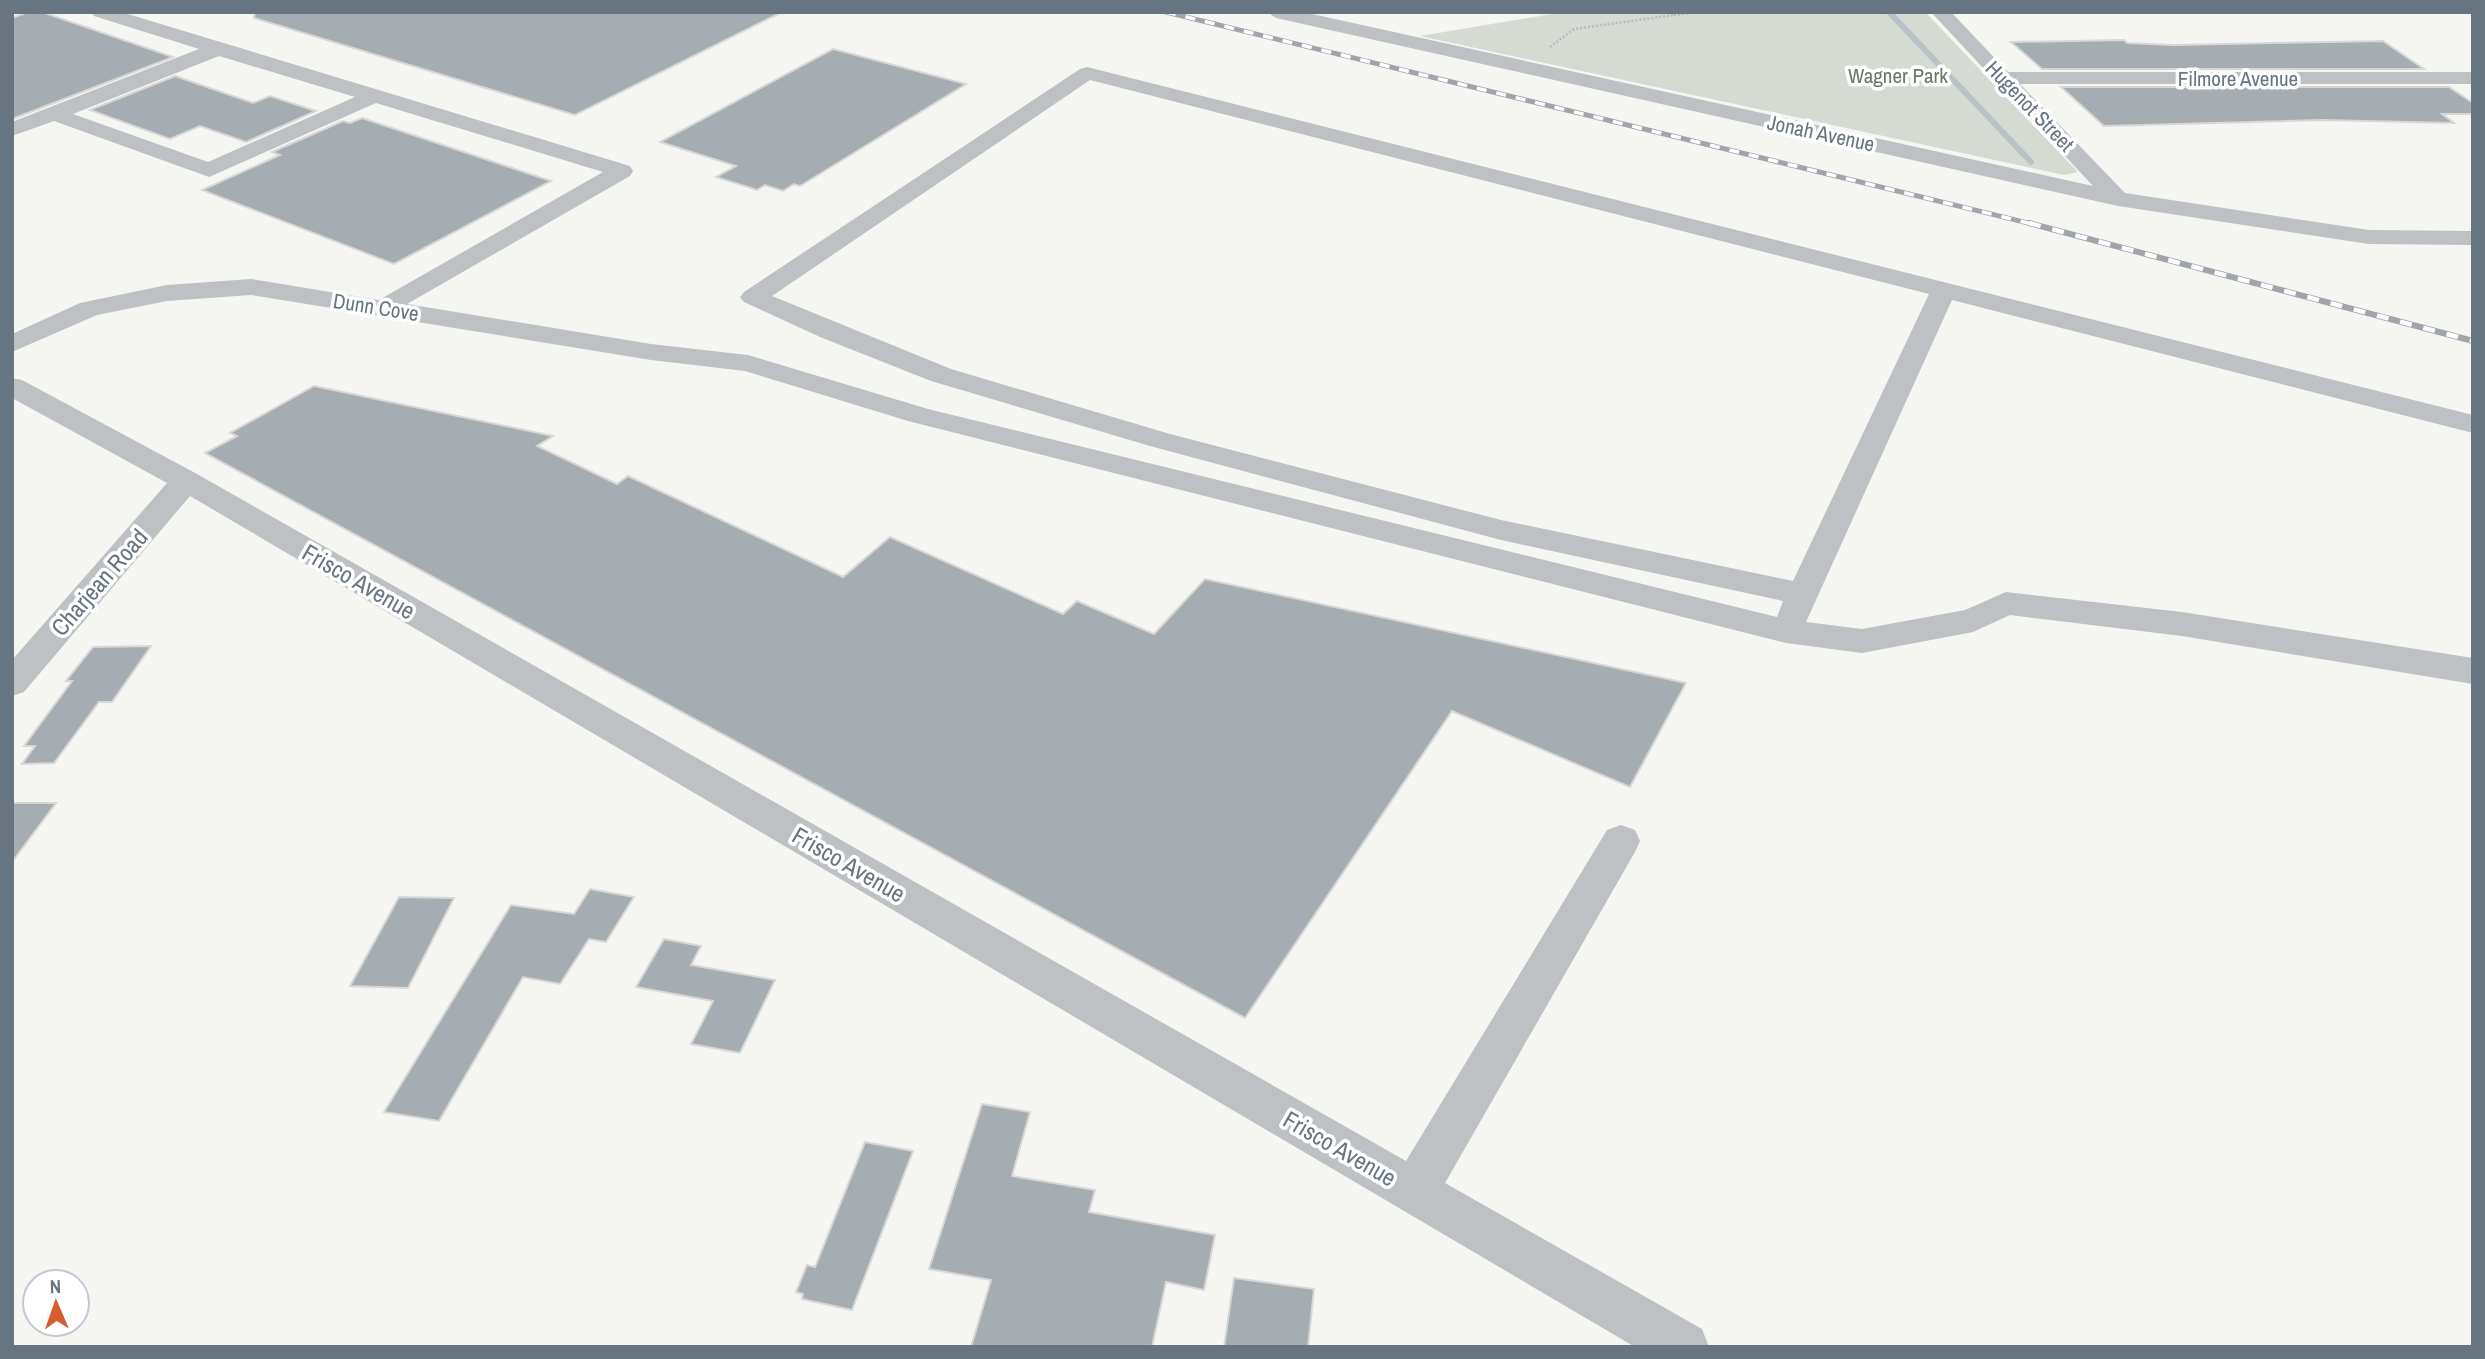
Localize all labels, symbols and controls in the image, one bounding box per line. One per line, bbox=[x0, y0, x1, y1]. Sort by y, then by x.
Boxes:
street label: Hugenot Street bbox=[1979, 54, 2081, 158]
park label: Wagner Park bbox=[1848, 61, 1948, 90]
street label: Filmore Avenue bbox=[2178, 64, 2298, 93]
street label: Jonah Avenue bbox=[1765, 107, 1877, 159]
street label: Dunn Cove bbox=[331, 286, 421, 328]
street label: Charjean Road bbox=[44, 522, 154, 642]
street label: Frisco Avenue bbox=[297, 536, 421, 626]
street label: Frisco Avenue bbox=[787, 819, 911, 909]
street label: Frisco Avenue bbox=[1278, 1103, 1402, 1193]
north arrow bbox=[21, 1268, 91, 1338]
text: N bbox=[49, 1273, 61, 1299]

